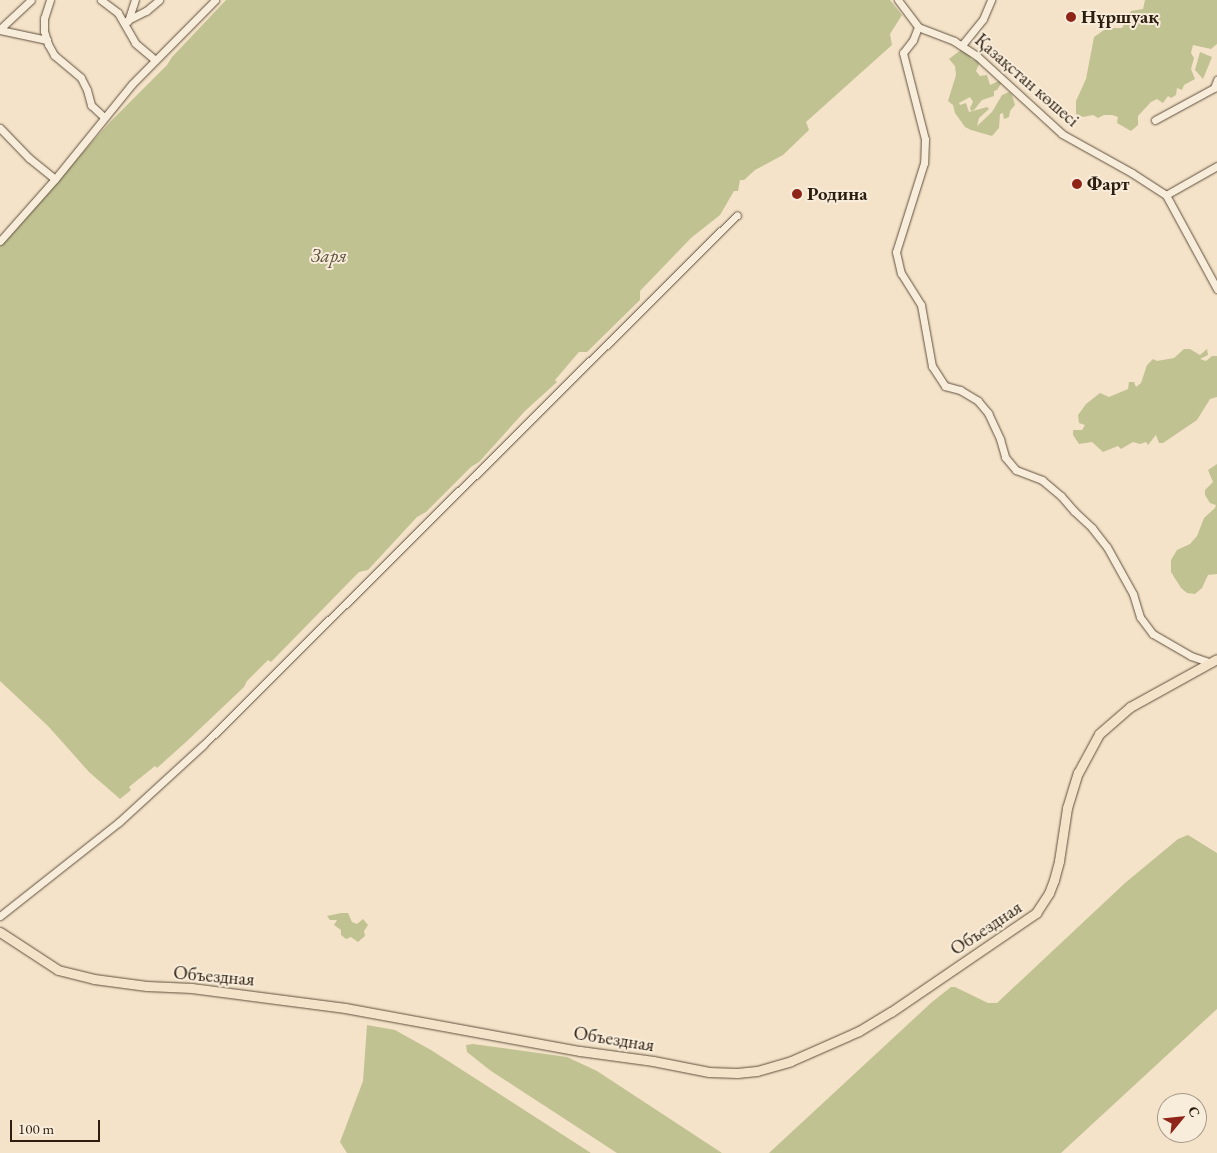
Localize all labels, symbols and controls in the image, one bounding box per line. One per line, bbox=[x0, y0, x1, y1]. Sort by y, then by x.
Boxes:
place label: Нұршуақ bbox=[1081, 6, 1159, 28]
marker: Нұршуақ bbox=[1065, 11, 1077, 23]
street label: Қазақстан көшесі bbox=[970, 28, 1084, 132]
place label: Фарт bbox=[1087, 173, 1129, 195]
marker: Фарт bbox=[1071, 178, 1083, 190]
place label: Родина bbox=[807, 183, 867, 205]
marker: Родина bbox=[791, 188, 803, 200]
park label: Заря bbox=[311, 245, 347, 267]
street label: Объездная bbox=[946, 896, 1026, 960]
street label: Объездная bbox=[172, 961, 256, 991]
street label: Объездная bbox=[572, 1021, 656, 1057]
north arrow bbox=[1157, 1093, 1207, 1143]
text: С bbox=[1184, 1103, 1205, 1120]
scale bar bbox=[12, 1110, 102, 1142]
text: 100 m bbox=[18, 1119, 54, 1138]

